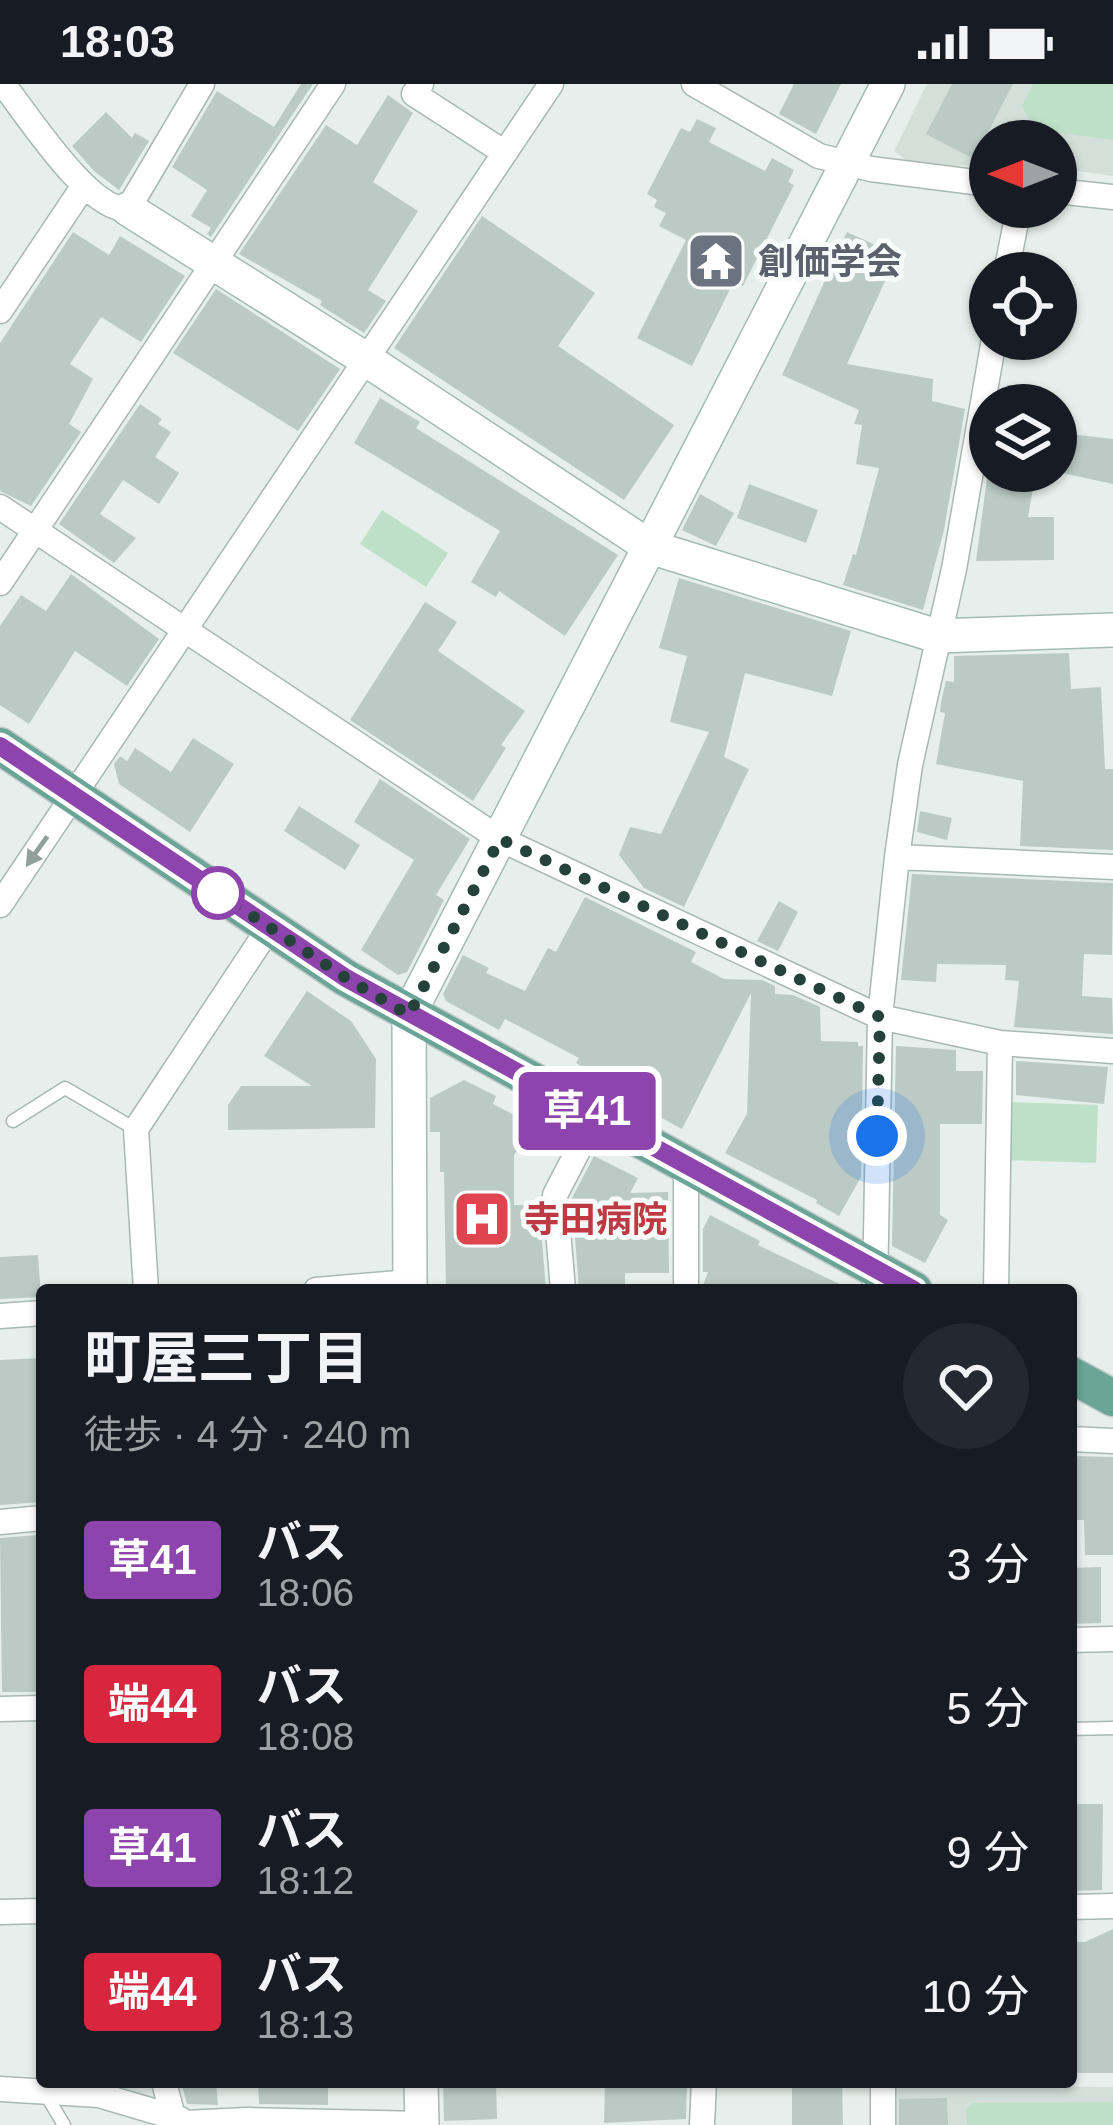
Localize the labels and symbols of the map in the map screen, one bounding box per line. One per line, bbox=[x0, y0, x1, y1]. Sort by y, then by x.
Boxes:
north arrow bbox=[969, 120, 1077, 228]
temple icon: 創価学会 bbox=[685, 230, 747, 292]
place label: 創価学会 bbox=[758, 241, 902, 282]
one-way arrow bbox=[27, 835, 50, 867]
unlabelled marker bbox=[193, 868, 243, 918]
line badge: 草41 bbox=[518, 1072, 656, 1150]
your location bbox=[847, 1106, 907, 1166]
hospital icon: 寺田病院 bbox=[451, 1188, 513, 1250]
place label: 寺田病院 bbox=[524, 1199, 668, 1240]

